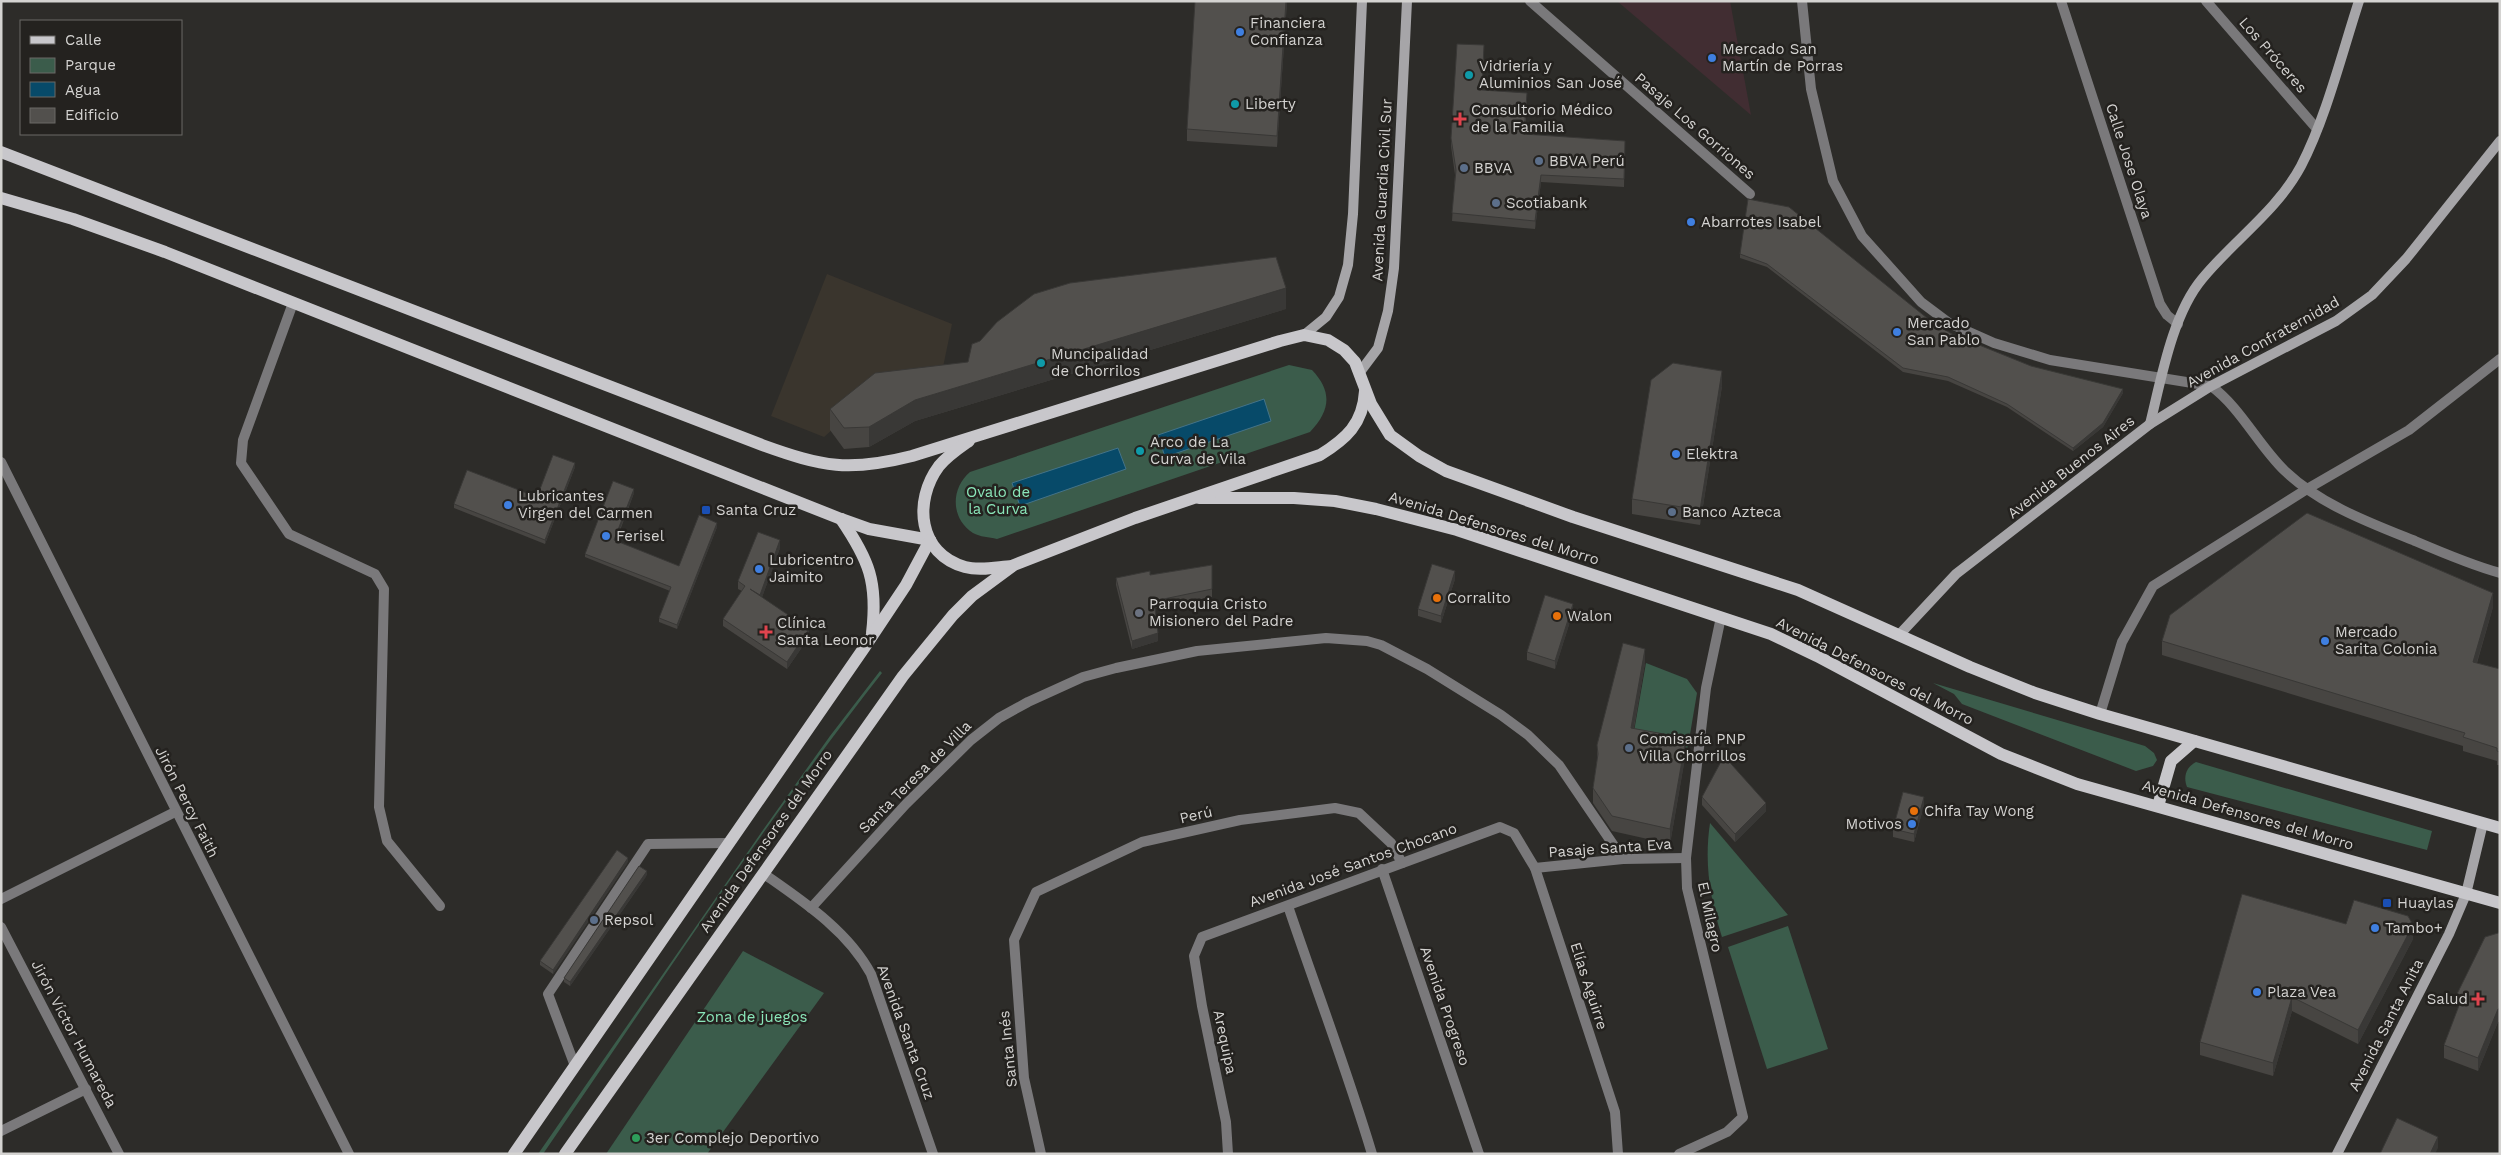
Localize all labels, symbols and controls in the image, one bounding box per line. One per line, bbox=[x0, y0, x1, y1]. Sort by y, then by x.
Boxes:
place label: Financiera Confianza bbox=[1250, 14, 1326, 49]
street label: Los Próceres bbox=[2235, 14, 2311, 97]
legend bbox=[20, 20, 182, 135]
marker: Financiera Confianza bbox=[1234, 26, 1246, 38]
text: Calle bbox=[65, 31, 102, 49]
place label: Mercado San Martín de Porras bbox=[1722, 40, 1843, 75]
marker: Mercado San Martín de Porras bbox=[1706, 52, 1718, 64]
text: Parque bbox=[65, 56, 116, 74]
place label: Vidriería y Aluminios San José bbox=[1479, 57, 1622, 92]
marker: Vidriería y Aluminios San José bbox=[1463, 69, 1475, 81]
street label: Pasaje Los Gorriones bbox=[1631, 69, 1759, 183]
text: Agua bbox=[65, 81, 101, 99]
place label: Liberty bbox=[1245, 95, 1296, 113]
marker: Liberty bbox=[1229, 98, 1241, 110]
street label: Avenida Guardia Civil Sur bbox=[1368, 98, 1396, 282]
place label: Consultorio Médico de la Familia bbox=[1471, 101, 1613, 136]
street label: Calle Jose Olaya bbox=[2102, 101, 2156, 221]
text: Edificio bbox=[65, 106, 119, 124]
marker: Consultorio Médico de la Familia bbox=[1453, 112, 1467, 126]
place label: BBVA Perú bbox=[1549, 152, 1625, 170]
marker: BBVA Perú bbox=[1533, 155, 1545, 167]
place label: BBVA bbox=[1474, 159, 1512, 177]
marker: BBVA bbox=[1458, 162, 1470, 174]
place label: Scotiabank bbox=[1506, 194, 1588, 212]
marker: Scotiabank bbox=[1490, 197, 1502, 209]
place label: Abarrotes Isabel bbox=[1701, 213, 1821, 231]
marker: Abarrotes Isabel bbox=[1685, 216, 1697, 228]
street label: Avenida Confraternidad bbox=[2183, 292, 2343, 392]
place label: Mercado San Pablo bbox=[1907, 314, 1980, 349]
marker: Mercado San Pablo bbox=[1891, 326, 1903, 338]
place label: Muncipalidad de Chorrilos bbox=[1051, 345, 1148, 380]
marker: Muncipalidad de Chorrilos bbox=[1035, 357, 1047, 369]
street label: Avenida Buenos Aires bbox=[2004, 412, 2138, 522]
place label: Arco de La Curva de Vila bbox=[1150, 433, 1246, 468]
marker: Arco de La Curva de Vila bbox=[1134, 445, 1146, 457]
place label: Elektra bbox=[1686, 445, 1739, 463]
marker: Elektra bbox=[1670, 448, 1682, 460]
park label: Ovalo de la Curva bbox=[966, 483, 1030, 518]
place label: Lubricantes Virgen del Carmen bbox=[518, 487, 653, 522]
street label: Avenida Defensores del Morro bbox=[1387, 487, 1601, 569]
marker: Lubricantes Virgen del Carmen bbox=[502, 499, 514, 511]
place label: Santa Cruz bbox=[716, 501, 796, 519]
place label: Banco Azteca bbox=[1682, 503, 1782, 521]
marker: Santa Cruz bbox=[700, 504, 712, 516]
marker: Banco Azteca bbox=[1666, 506, 1678, 518]
place label: Ferisel bbox=[616, 527, 665, 545]
marker: Ferisel bbox=[600, 530, 612, 542]
place label: Lubricentro Jaimito bbox=[769, 551, 854, 586]
marker: Lubricentro Jaimito bbox=[753, 563, 765, 575]
place label: Corralito bbox=[1447, 589, 1511, 607]
marker: Corralito bbox=[1431, 592, 1443, 604]
place label: Parroquia Cristo Misionero del Padre bbox=[1149, 595, 1293, 630]
marker: Parroquia Cristo Misionero del Padre bbox=[1133, 607, 1145, 619]
place label: Walon bbox=[1567, 607, 1612, 625]
marker: Walon bbox=[1551, 610, 1563, 622]
street label: Avenida Defensores del Morro bbox=[1773, 613, 1977, 729]
place label: Clínica Santa Leonor bbox=[777, 614, 875, 649]
place label: Mercado Sarita Colonia bbox=[2335, 623, 2438, 658]
marker: Clínica Santa Leonor bbox=[759, 625, 773, 639]
marker: Mercado Sarita Colonia bbox=[2319, 635, 2331, 647]
street label: Santa Teresa de Villa bbox=[855, 717, 975, 837]
place label: Comisaría PNP Villa Chorrillos bbox=[1639, 730, 1746, 765]
marker: Comisaría PNP Villa Chorrillos bbox=[1623, 742, 1635, 754]
street label: Jirón Percy Faith bbox=[151, 743, 223, 861]
street label: Avenida Defensores del Morro bbox=[696, 746, 836, 936]
street label: Avenida Defensores del Morro bbox=[2140, 776, 2356, 854]
place label: Chifa Tay Wong bbox=[1924, 802, 2034, 820]
street label: Perú bbox=[1178, 803, 1214, 827]
marker: Chifa Tay Wong bbox=[1908, 805, 1920, 817]
place label: Motivos bbox=[1845, 815, 1902, 833]
marker: Motivos bbox=[1906, 818, 1918, 830]
street label: Avenida José Santos Chocano bbox=[1247, 819, 1459, 911]
street label: Pasaje Santa Eva bbox=[1548, 835, 1673, 861]
street label: El Milagro bbox=[1694, 880, 1726, 954]
place label: Huaylas bbox=[2397, 894, 2454, 912]
marker: Huaylas bbox=[2381, 897, 2393, 909]
place label: Repsol bbox=[604, 911, 654, 929]
marker: Repsol bbox=[588, 914, 600, 926]
place label: Tambo+ bbox=[2385, 919, 2443, 937]
marker: Tambo+ bbox=[2369, 922, 2381, 934]
street label: Elías Aguirre bbox=[1566, 940, 1612, 1032]
street label: Avenida Progreso bbox=[1416, 944, 1474, 1068]
street label: Avenida Santa Anita bbox=[2345, 955, 2427, 1094]
street label: Jirón Víctor Humareda bbox=[27, 957, 121, 1111]
street label: Avenida Santa Cruz bbox=[873, 962, 939, 1102]
place label: Plaza Vea bbox=[2267, 983, 2337, 1001]
marker: Plaza Vea bbox=[2251, 986, 2263, 998]
place label: Salud bbox=[2427, 990, 2468, 1008]
marker: Salud bbox=[2472, 993, 2484, 1005]
park label: Zona de juegos bbox=[697, 1008, 807, 1026]
street label: Arequipa bbox=[1209, 1008, 1241, 1076]
street label: Santa Inés bbox=[995, 1010, 1021, 1088]
place label: 3er Complejo Deportivo bbox=[646, 1129, 819, 1147]
marker: 3er Complejo Deportivo bbox=[630, 1132, 642, 1144]

